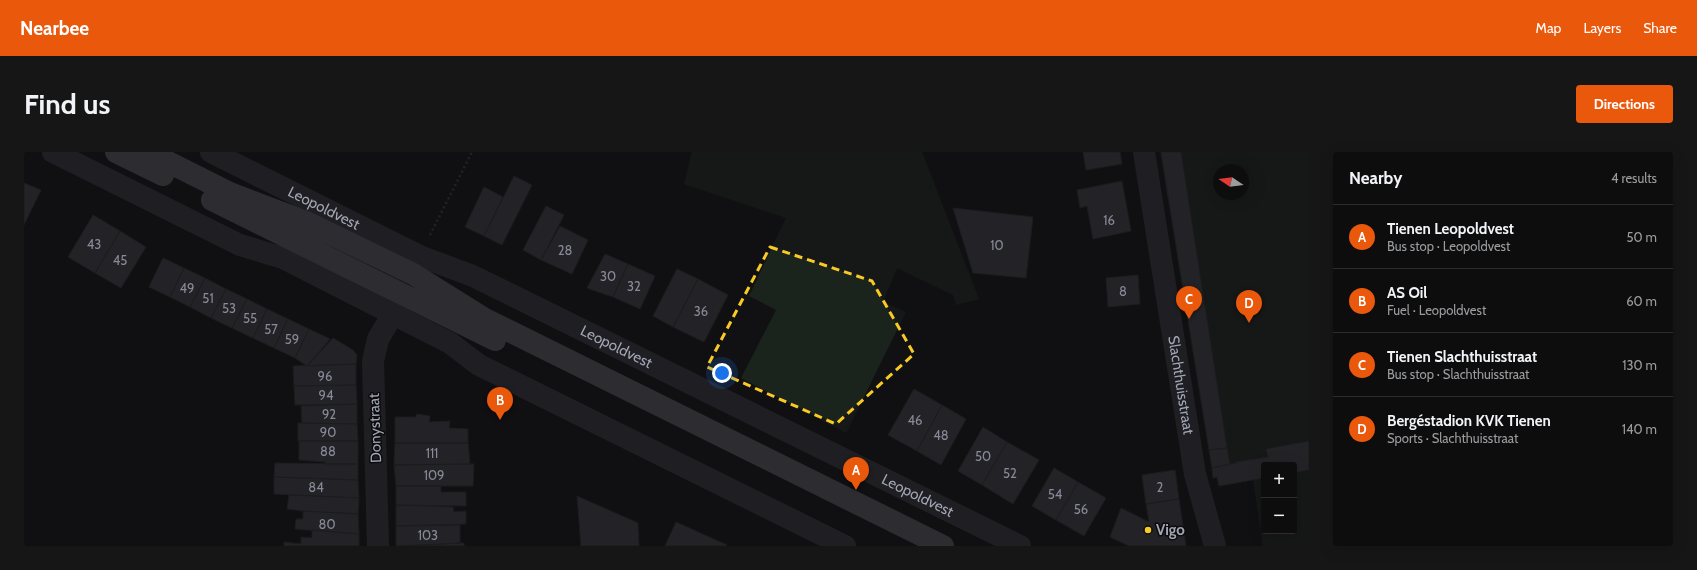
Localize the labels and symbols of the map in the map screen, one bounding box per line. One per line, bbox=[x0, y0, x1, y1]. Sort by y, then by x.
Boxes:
north arrow bbox=[1213, 164, 1249, 200]
street label: Leopoldvest bbox=[285, 183, 363, 234]
house number: 16 bbox=[1103, 212, 1115, 228]
house number: 43 bbox=[87, 236, 101, 252]
house number: 10 bbox=[990, 237, 1004, 253]
house number: 28 bbox=[558, 242, 572, 258]
house number: 45 bbox=[113, 252, 127, 268]
house number: 30 bbox=[600, 268, 616, 284]
house number: 32 bbox=[627, 278, 641, 294]
house number: 49 bbox=[180, 280, 194, 296]
house number: 8 bbox=[1119, 283, 1127, 299]
pin: C bbox=[1176, 286, 1202, 319]
house number: 51 bbox=[202, 290, 214, 306]
pin: D bbox=[1236, 290, 1262, 323]
house number: 53 bbox=[222, 300, 236, 316]
house number: 36 bbox=[694, 303, 708, 319]
house number: 55 bbox=[243, 310, 257, 326]
house number: 57 bbox=[264, 321, 278, 337]
street label: Leopoldvest bbox=[577, 321, 655, 372]
house number: 59 bbox=[285, 331, 299, 347]
street label: Slachthuisstraat bbox=[1164, 334, 1198, 436]
your location bbox=[712, 363, 732, 383]
house number: 96 bbox=[318, 368, 332, 384]
house number: 94 bbox=[319, 387, 334, 403]
pin: B bbox=[487, 387, 513, 420]
street label: Donystraat bbox=[365, 393, 385, 463]
house number: 92 bbox=[322, 406, 336, 422]
house number: 46 bbox=[908, 412, 922, 428]
house number: 90 bbox=[320, 424, 336, 440]
house number: 48 bbox=[933, 427, 949, 443]
house number: 88 bbox=[320, 443, 336, 459]
house number: 111 bbox=[426, 445, 438, 461]
house number: 50 bbox=[975, 448, 991, 464]
pin: A bbox=[843, 457, 869, 490]
house number: 52 bbox=[1003, 465, 1017, 481]
house number: 109 bbox=[424, 467, 444, 483]
street label: Leopoldvest bbox=[879, 470, 957, 521]
house number: 84 bbox=[308, 479, 324, 495]
house number: 2 bbox=[1157, 479, 1164, 495]
house number: 54 bbox=[1048, 486, 1063, 502]
house number: 56 bbox=[1074, 501, 1088, 517]
house number: 80 bbox=[319, 516, 335, 532]
place label: Vigo bbox=[1156, 521, 1185, 539]
marker: Vigo bbox=[1143, 525, 1153, 535]
house number: 103 bbox=[418, 527, 438, 543]

